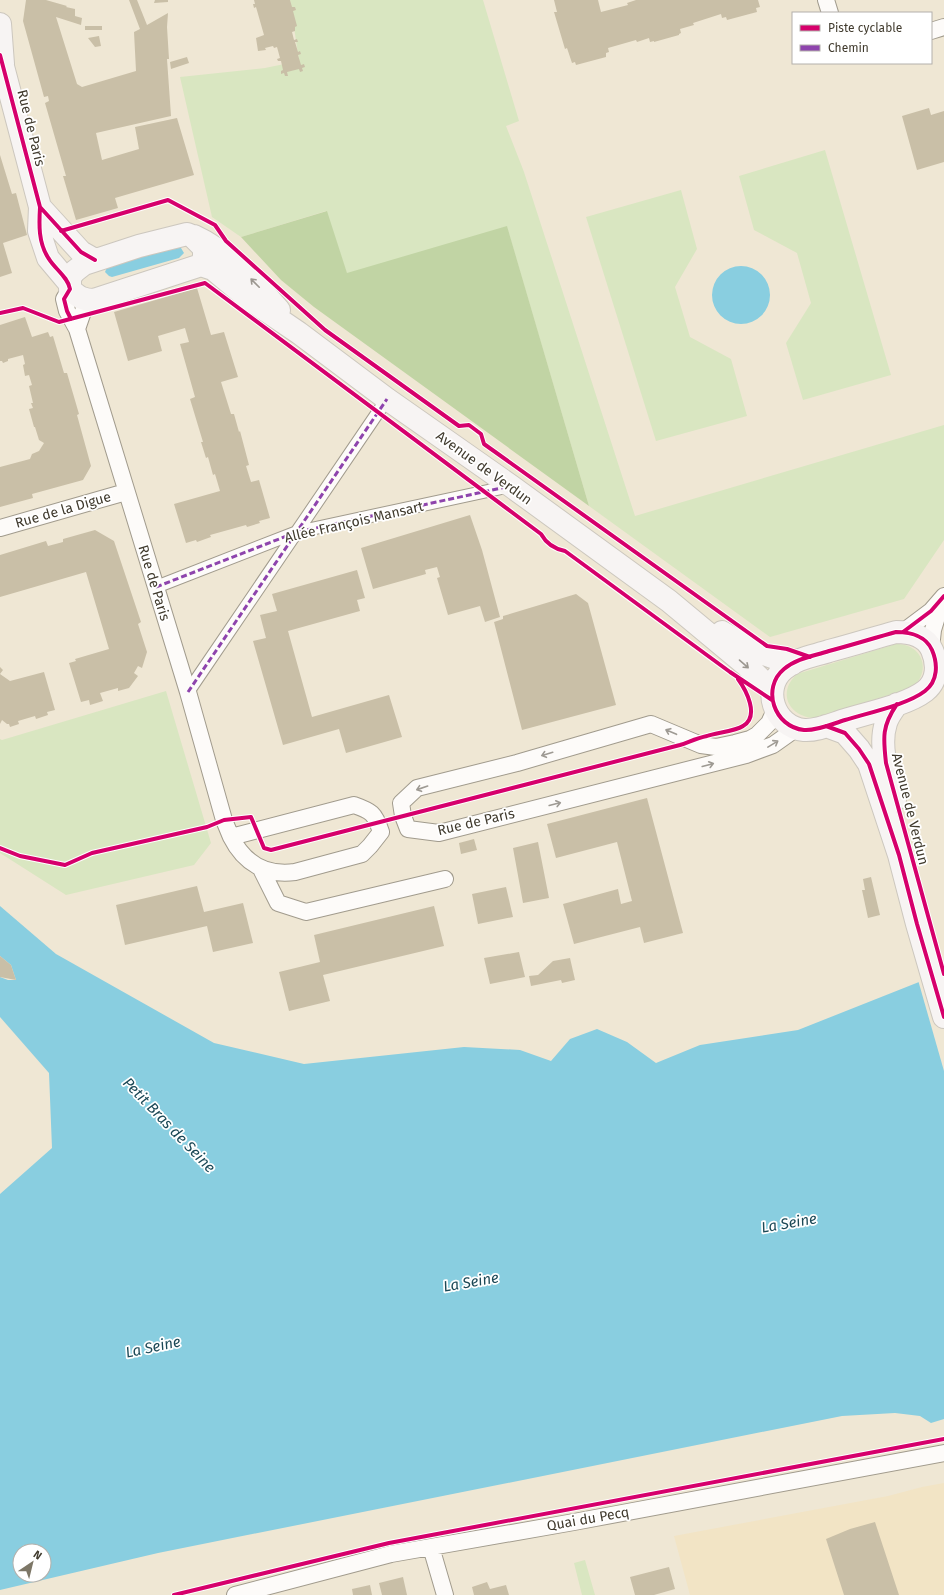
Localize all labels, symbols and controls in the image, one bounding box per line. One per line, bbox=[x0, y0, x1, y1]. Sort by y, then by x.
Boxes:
legend bbox=[792, 12, 932, 64]
text: Piste cyclable bbox=[828, 21, 902, 35]
text: Chemin bbox=[828, 41, 869, 55]
street label: Rue de Paris bbox=[13, 88, 49, 169]
one-way arrow bbox=[250, 278, 260, 288]
street label: Avenue de Verdun bbox=[433, 427, 535, 509]
street label: Rue de la Digue bbox=[13, 488, 113, 532]
street label: Allée François Mansart bbox=[283, 498, 426, 546]
street label: Rue de Paris bbox=[134, 543, 174, 623]
one-way arrow bbox=[739, 659, 750, 668]
one-way arrow bbox=[666, 728, 678, 735]
one-way arrow bbox=[767, 740, 779, 748]
one-way arrow bbox=[541, 751, 554, 758]
street label: Avenue de Verdun bbox=[888, 751, 932, 867]
one-way arrow bbox=[701, 761, 714, 768]
one-way arrow bbox=[416, 784, 428, 792]
one-way arrow bbox=[548, 799, 561, 807]
street label: Rue de Paris bbox=[436, 805, 517, 839]
water label: Petit Bras de Seine bbox=[119, 1074, 219, 1176]
water label: La Seine bbox=[760, 1209, 818, 1237]
water label: La Seine bbox=[442, 1268, 500, 1296]
water label: La Seine bbox=[124, 1332, 182, 1362]
street label: Quai du Pecq bbox=[545, 1503, 631, 1535]
north arrow bbox=[12, 1543, 52, 1583]
text: N bbox=[31, 1548, 44, 1563]

